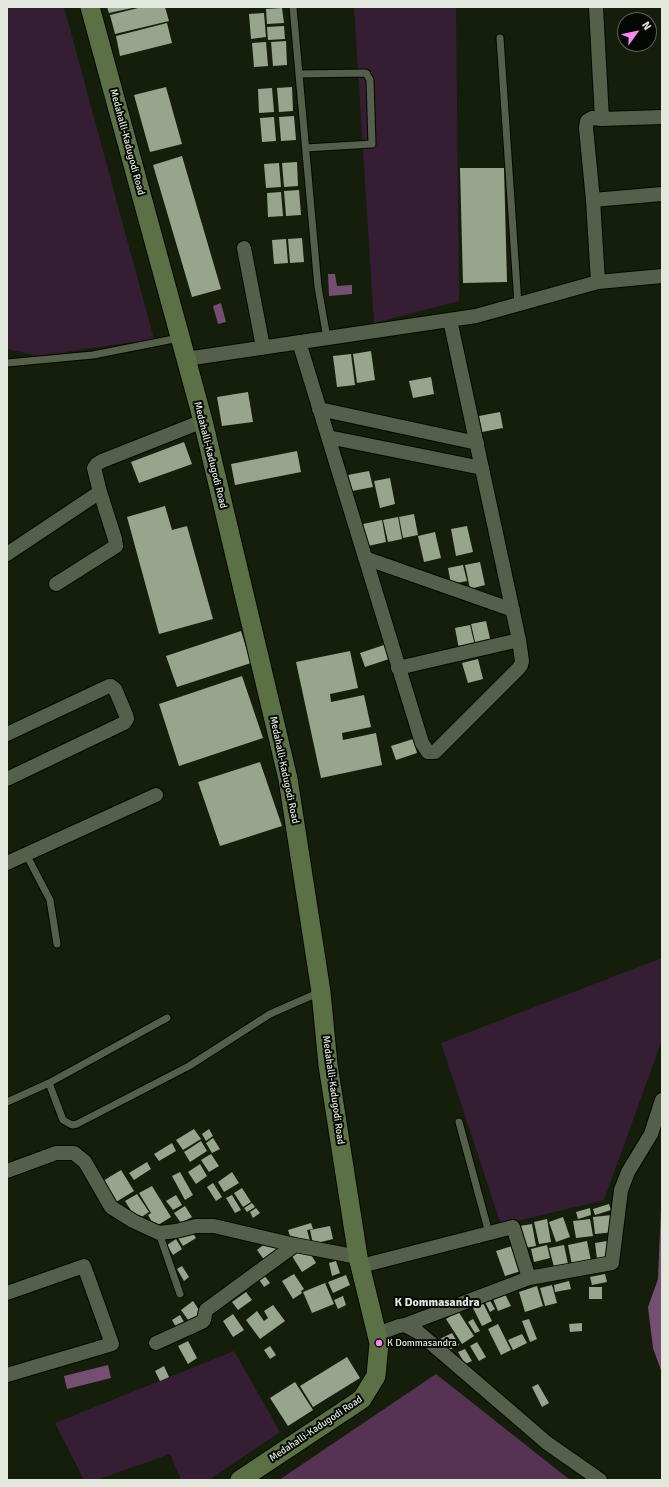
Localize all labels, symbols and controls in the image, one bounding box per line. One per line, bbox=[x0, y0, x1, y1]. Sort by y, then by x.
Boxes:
north arrow bbox=[617, 12, 657, 52]
text: N bbox=[639, 19, 654, 32]
street label: Medahalli-Kadugodi Road bbox=[107, 87, 147, 197]
street label: Medahalli-Kadugodi Road bbox=[191, 400, 229, 510]
street label: Medahalli-Kadugodi Road bbox=[267, 715, 301, 825]
street label: Medahalli-Kadugodi Road bbox=[319, 1035, 347, 1145]
district label: K Dommasandra bbox=[394, 1296, 480, 1310]
place label: K Dommasandra bbox=[387, 1337, 457, 1349]
marker: K Dommasandra bbox=[374, 1338, 384, 1348]
street label: Medahalli-Kadugodi Road bbox=[267, 1393, 365, 1465]

